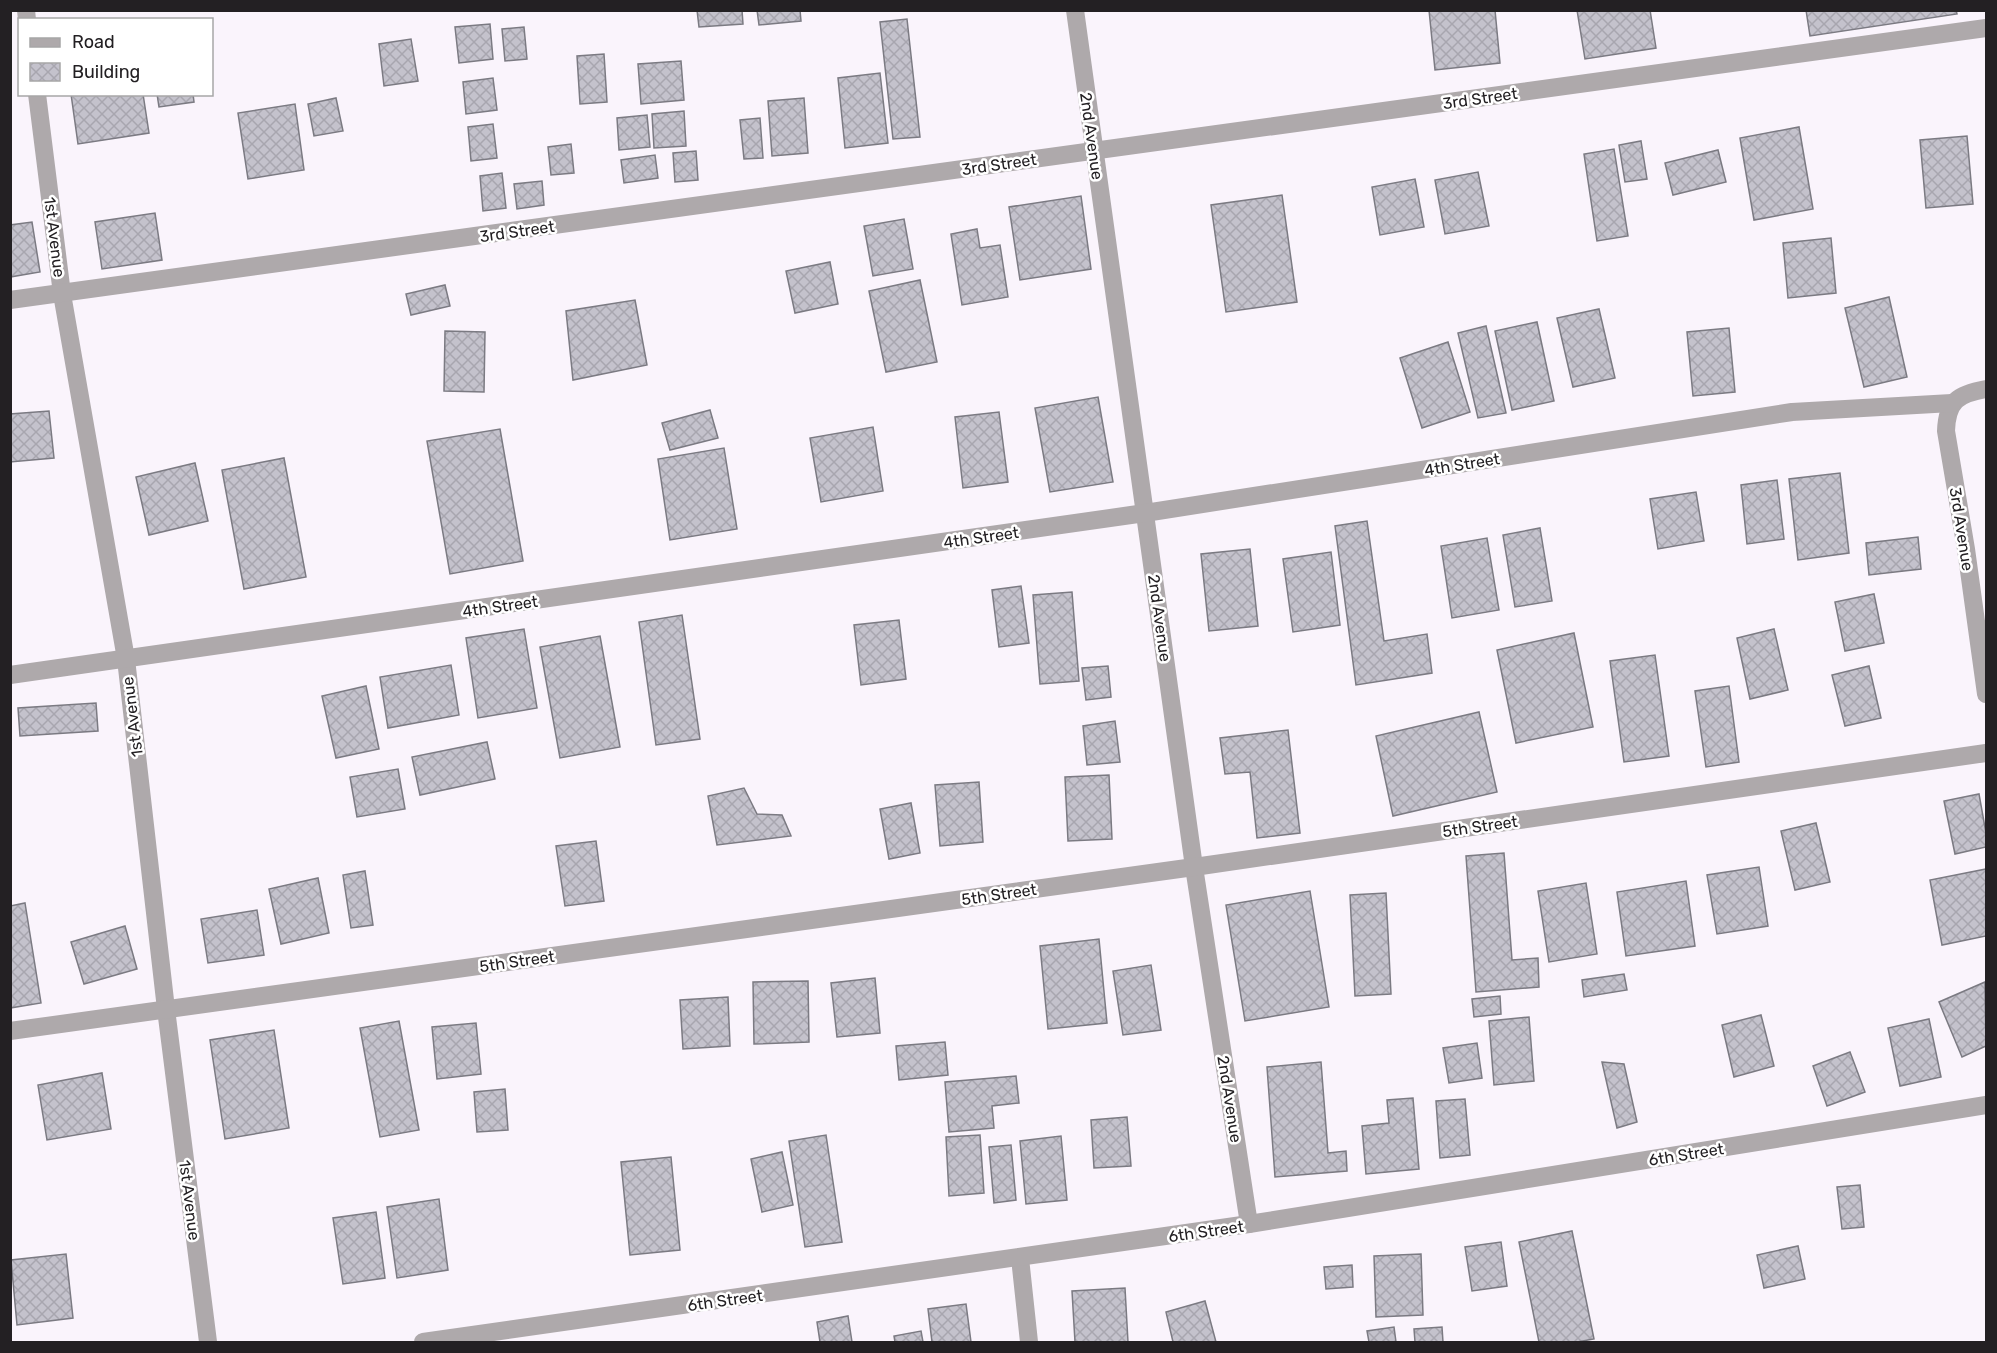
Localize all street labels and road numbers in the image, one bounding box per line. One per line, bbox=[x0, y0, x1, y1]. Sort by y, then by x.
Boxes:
street label: 3rd Street bbox=[1441, 84, 1519, 113]
street label: 2nd Avenue bbox=[1076, 91, 1107, 181]
street label: 3rd Street bbox=[960, 150, 1038, 179]
street label: 1st Avenue bbox=[40, 196, 69, 278]
street label: 3rd Street bbox=[478, 217, 556, 246]
street label: 4th Street bbox=[1423, 449, 1501, 480]
street label: 3rd Avenue bbox=[1946, 486, 1978, 572]
street label: 4th Street bbox=[942, 523, 1020, 552]
street label: 2nd Avenue bbox=[1144, 573, 1175, 663]
street label: 4th Street bbox=[461, 592, 539, 621]
street label: 1st Avenue bbox=[118, 676, 147, 758]
street label: 5th Street bbox=[1441, 812, 1519, 841]
street label: 5th Street bbox=[960, 880, 1038, 909]
street label: 5th Street bbox=[478, 947, 556, 976]
street label: 2nd Avenue bbox=[1213, 1054, 1246, 1144]
street label: 6th Street bbox=[1647, 1139, 1725, 1170]
street label: 1st Avenue bbox=[175, 1159, 204, 1241]
street label: 6th Street bbox=[1167, 1217, 1245, 1246]
street label: 6th Street bbox=[686, 1286, 764, 1315]

